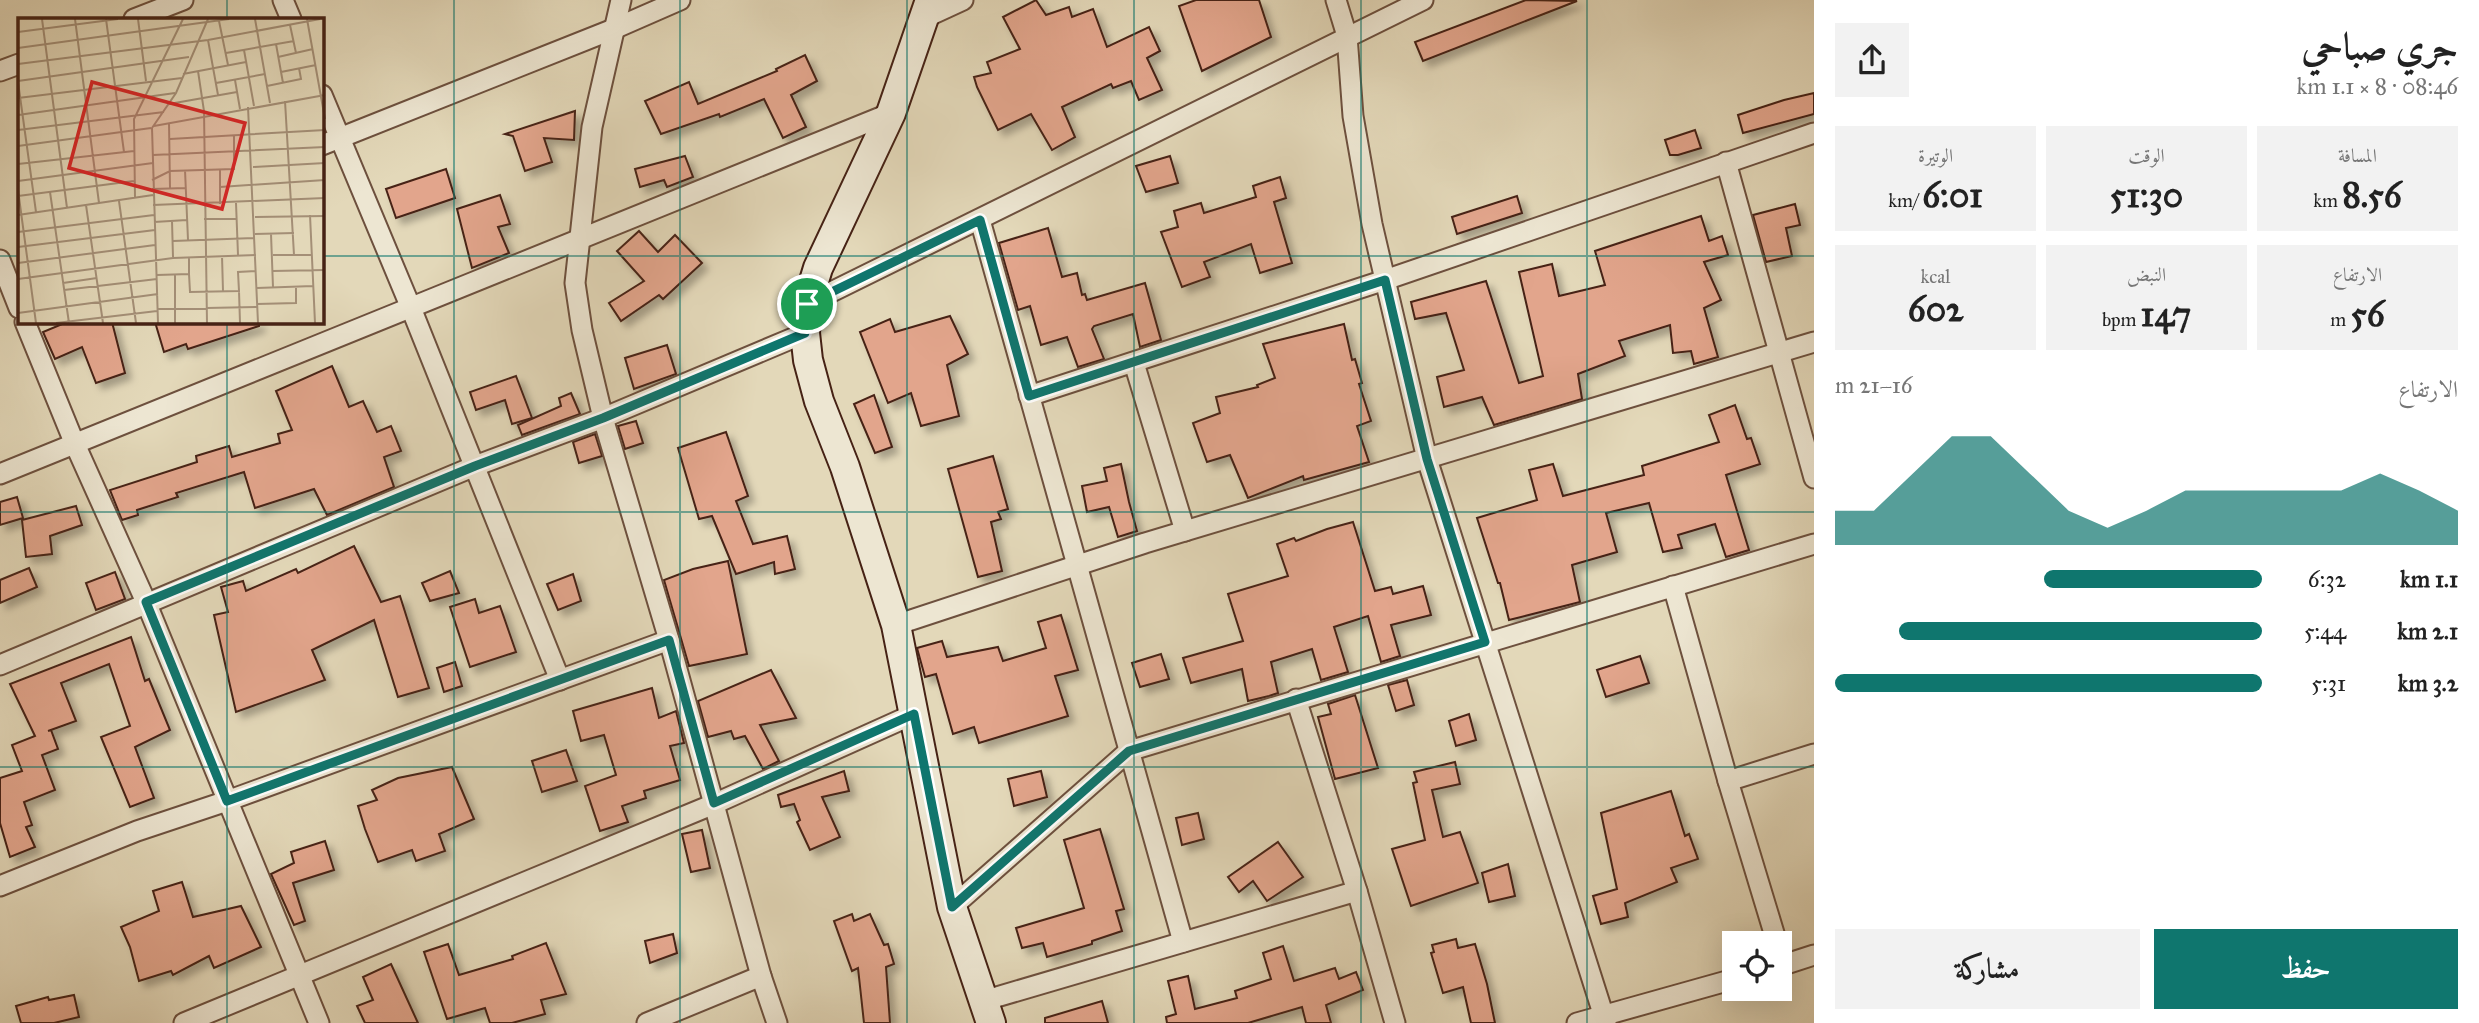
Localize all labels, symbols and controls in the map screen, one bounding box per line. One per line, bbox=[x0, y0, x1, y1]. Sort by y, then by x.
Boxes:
inset map bbox=[18, 18, 324, 324]
button: share bbox=[1835, 23, 1909, 97]
text: جري صباحي bbox=[2301, 23, 2458, 69]
text: 08:46 · 8 × 1.1 km bbox=[2296, 72, 2458, 100]
text: الوتيرة bbox=[1918, 144, 1953, 167]
text: الوقت bbox=[2128, 144, 2165, 167]
text: المسافة bbox=[2338, 144, 2377, 167]
text: 6:01 bbox=[1922, 174, 1983, 217]
text: 51:30 bbox=[2110, 174, 2183, 217]
text: 8.56 bbox=[2342, 174, 2402, 217]
text: /km bbox=[1888, 189, 1922, 212]
text: km bbox=[2313, 189, 2342, 212]
text: النبض bbox=[2127, 263, 2166, 286]
text: الارتفاع bbox=[2333, 263, 2382, 286]
text: kcal bbox=[1921, 265, 1950, 288]
pin bbox=[777, 274, 837, 334]
icon: arrive bbox=[788, 285, 826, 323]
text: 602 bbox=[1908, 288, 1963, 331]
text: 147 bbox=[2141, 293, 2191, 336]
text: 56 bbox=[2350, 293, 2385, 336]
text: bpm bbox=[2102, 308, 2141, 331]
text: m bbox=[2330, 308, 2350, 331]
text: 16–21 m bbox=[1835, 371, 1913, 399]
text: الارتفاع bbox=[2398, 375, 2458, 403]
text: 6:32 bbox=[2308, 565, 2346, 593]
text: 1.1 km bbox=[2400, 565, 2458, 593]
text: 5:44 bbox=[2304, 617, 2346, 645]
text: 2.1 km bbox=[2397, 617, 2458, 645]
text: 5:31 bbox=[2311, 669, 2346, 697]
text: 3.2 km bbox=[2398, 669, 2458, 697]
button: مشاركة bbox=[1835, 929, 2140, 1009]
button: حفظ bbox=[2154, 929, 2458, 1009]
map controls bbox=[1722, 931, 1792, 1001]
button: locate bbox=[1722, 931, 1792, 1001]

